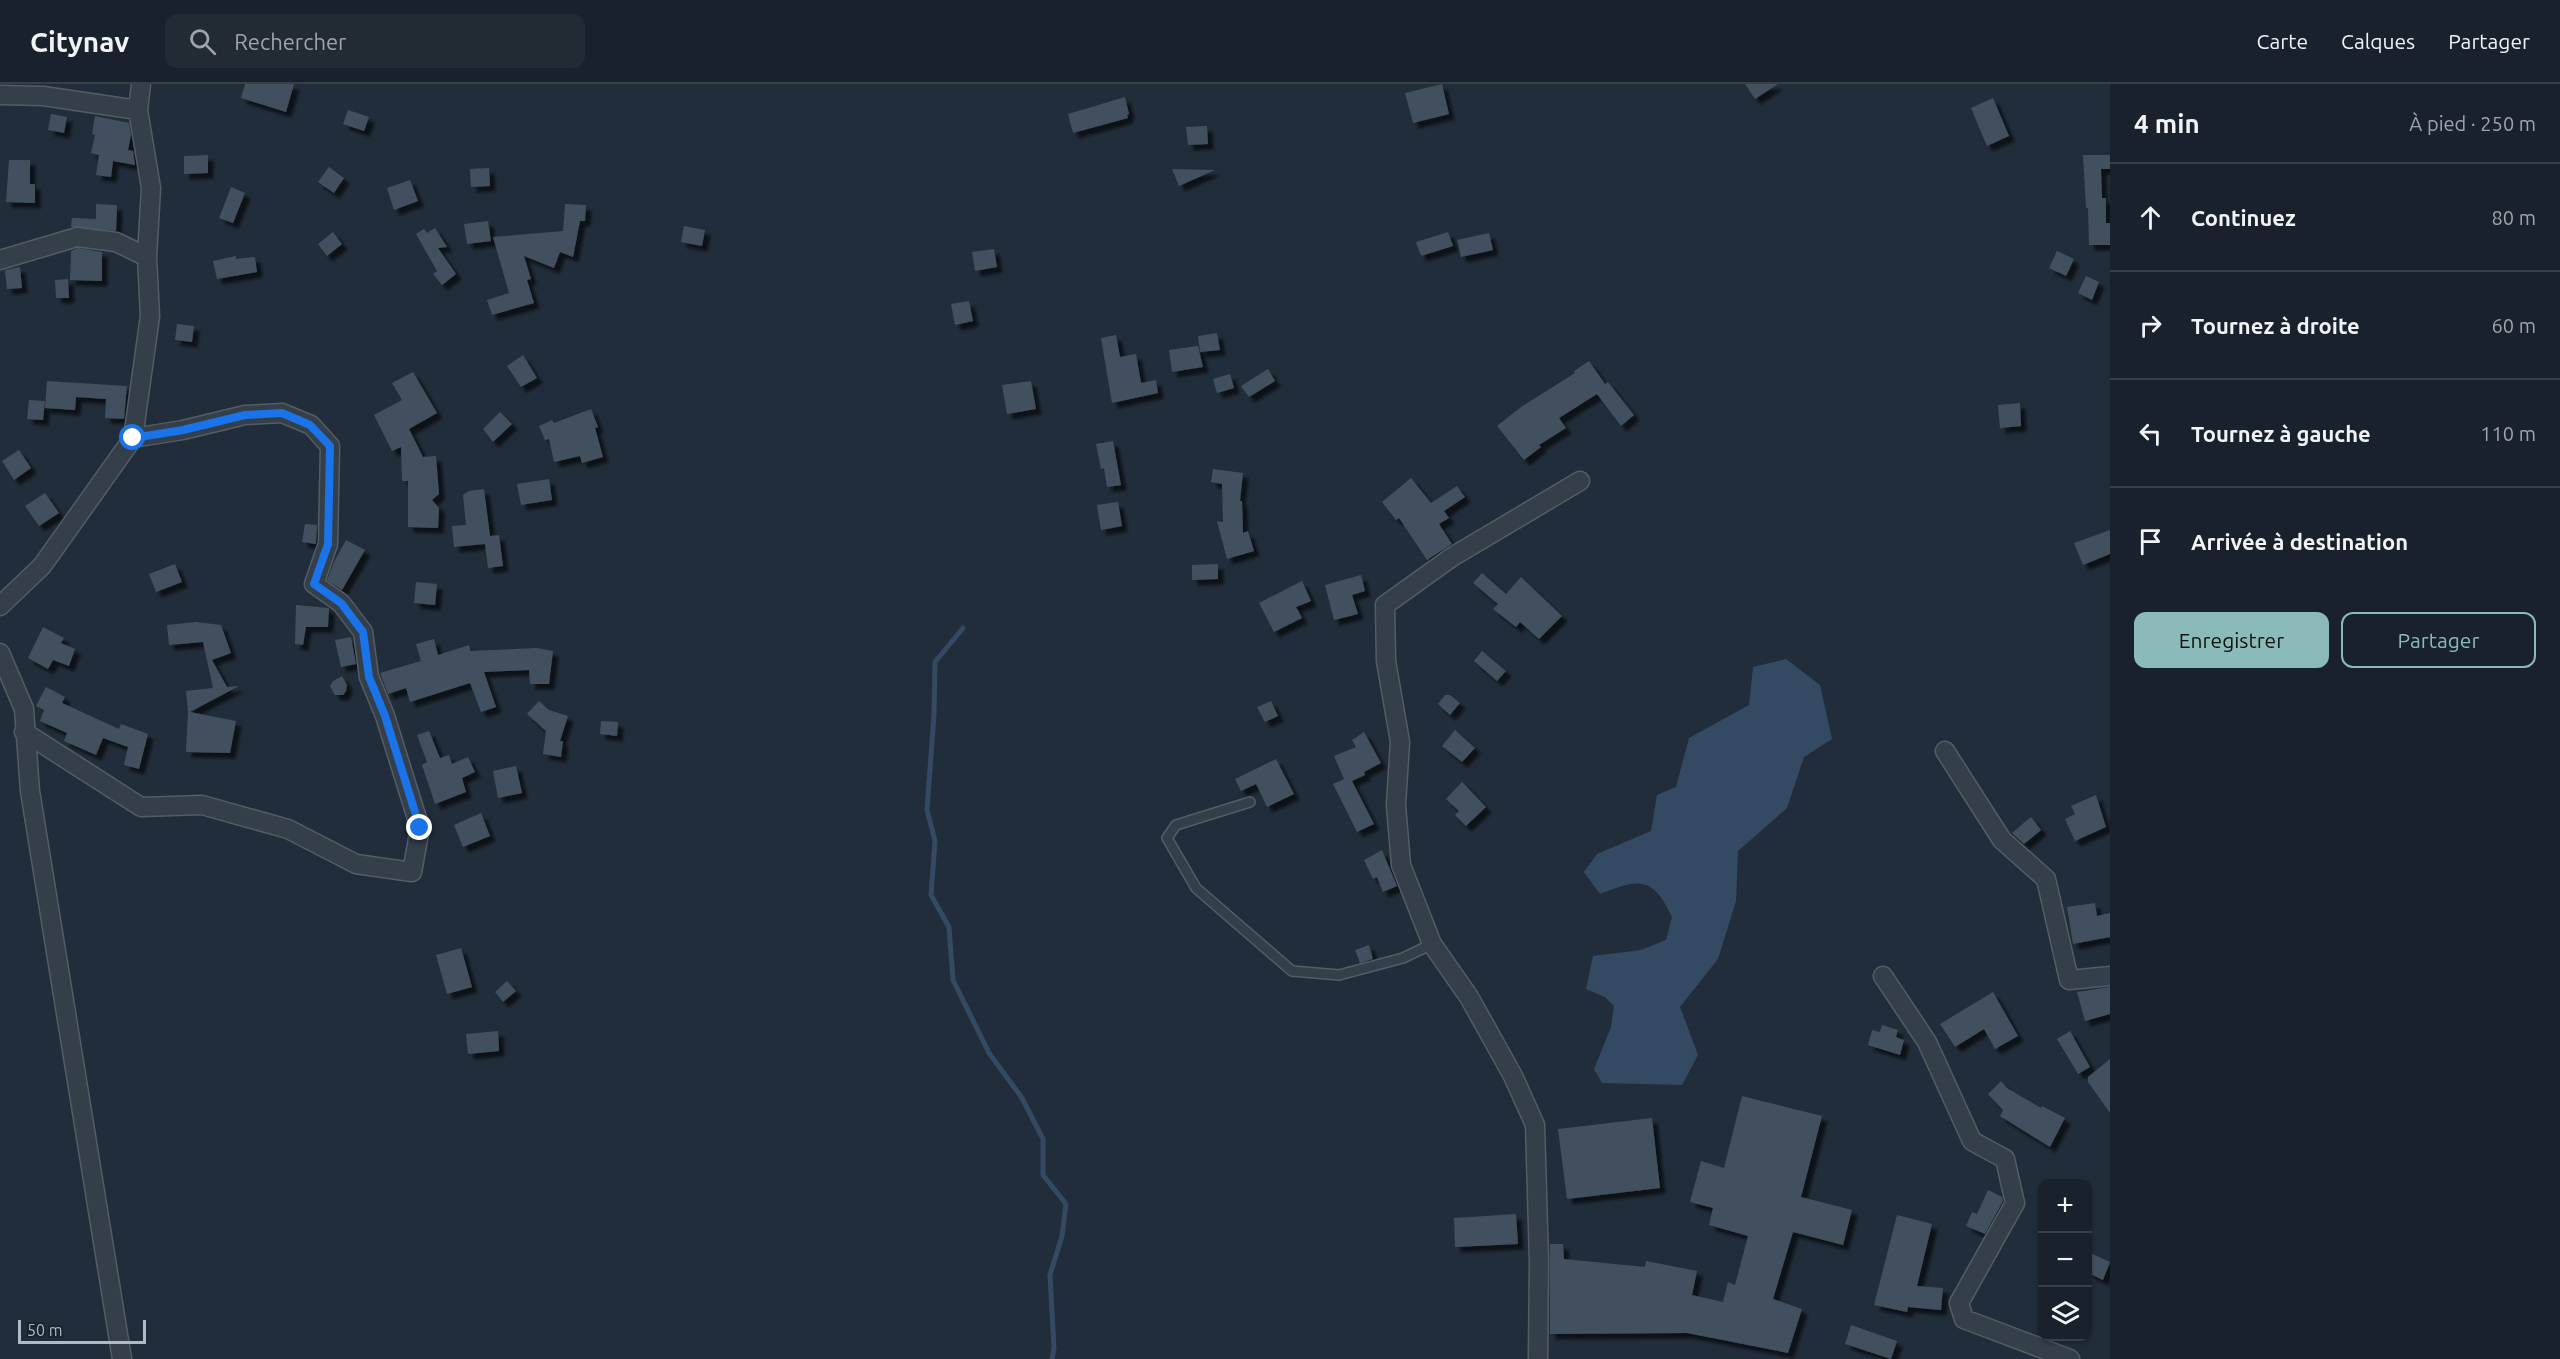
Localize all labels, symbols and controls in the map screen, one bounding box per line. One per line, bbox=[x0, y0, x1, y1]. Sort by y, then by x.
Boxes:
search box bbox=[165, 14, 585, 68]
icon: search bbox=[186, 25, 219, 58]
text: Citynav bbox=[30, 26, 129, 57]
text: Rechercher bbox=[234, 29, 346, 54]
text: Carte bbox=[2257, 29, 2308, 53]
text: Calques bbox=[2341, 29, 2415, 53]
text: Partager bbox=[2448, 29, 2530, 53]
text: 4 min bbox=[2134, 109, 2200, 138]
text: À pied · 250 m bbox=[2409, 112, 2536, 135]
icon: ahead bbox=[2134, 201, 2167, 234]
text: Continuez bbox=[2191, 205, 2296, 230]
text: 80 m bbox=[2492, 206, 2536, 229]
icon: right bbox=[2134, 309, 2167, 342]
text: Tournez à droite bbox=[2191, 313, 2360, 338]
text: 60 m bbox=[2492, 314, 2536, 337]
icon: left bbox=[2134, 417, 2167, 450]
text: Tournez à gauche bbox=[2191, 421, 2371, 446]
text: 110 m bbox=[2480, 422, 2536, 445]
route start bbox=[119, 424, 145, 450]
icon: arrive bbox=[2134, 525, 2167, 558]
text: Arrivée à destination bbox=[2191, 529, 2408, 554]
button: Enregistrer bbox=[2134, 612, 2329, 668]
button: Partager bbox=[2341, 612, 2536, 668]
route end bbox=[406, 814, 432, 840]
map controls bbox=[2038, 1179, 2092, 1341]
button: + bbox=[2038, 1179, 2092, 1233]
button: − bbox=[2038, 1233, 2092, 1287]
button: layers bbox=[2038, 1287, 2092, 1341]
scale bar bbox=[18, 1317, 146, 1344]
text: 50 m bbox=[27, 1321, 63, 1339]

